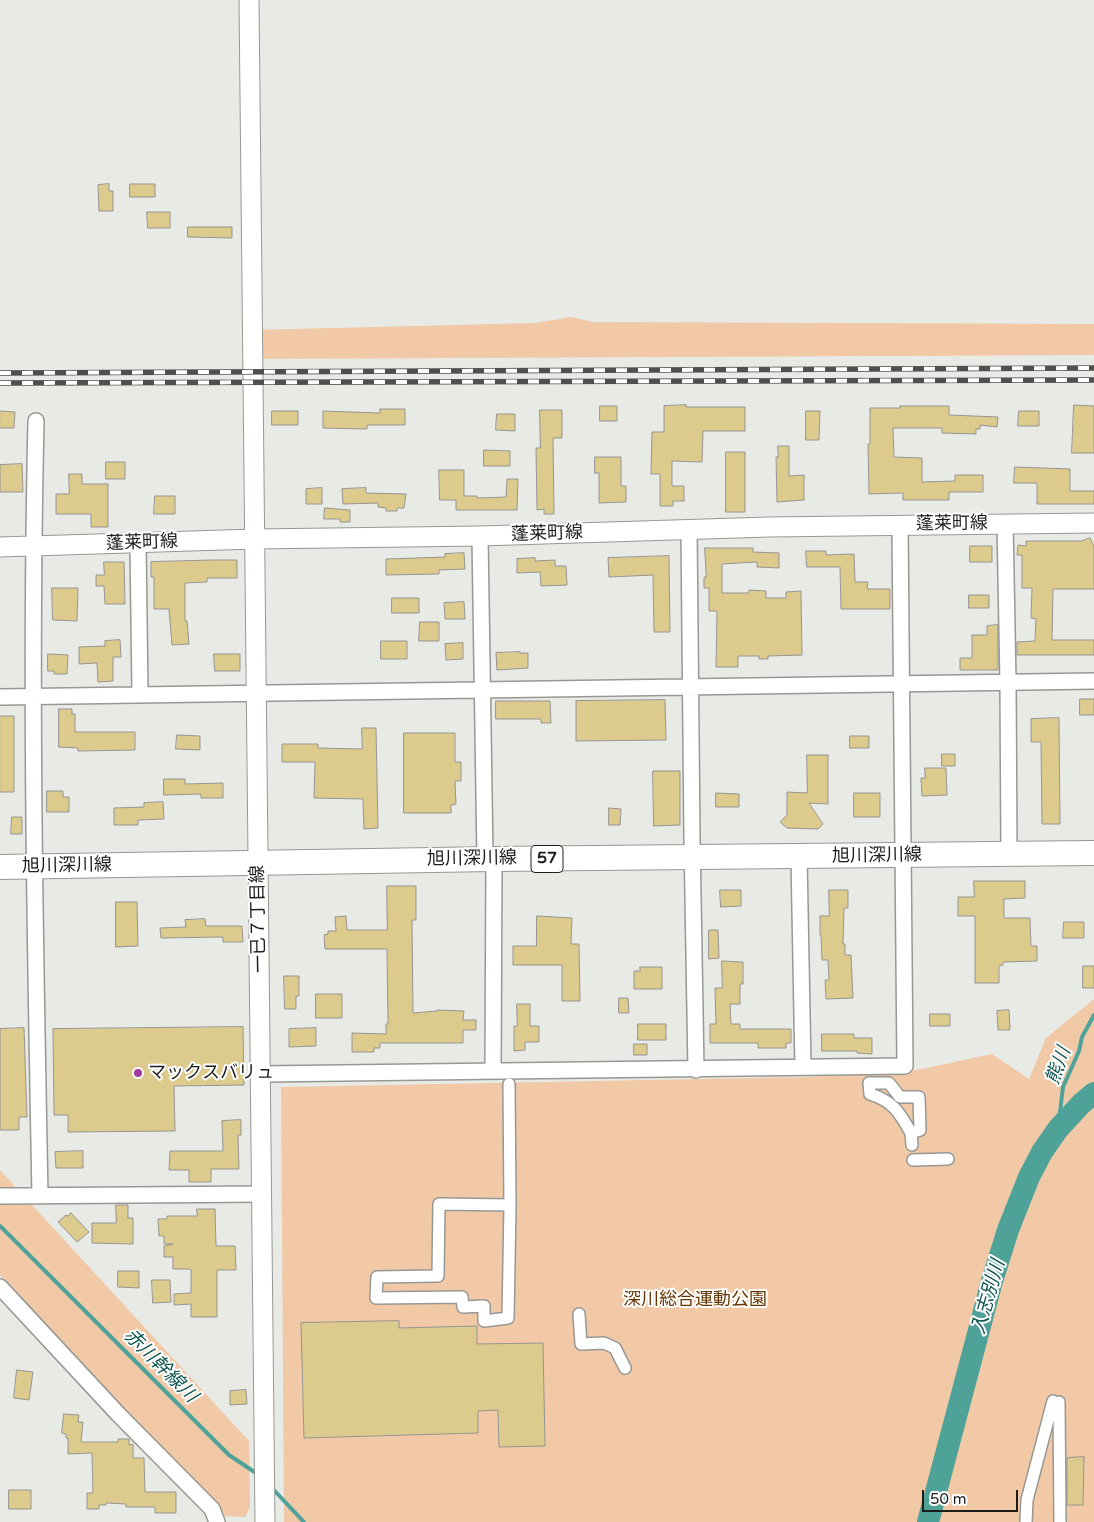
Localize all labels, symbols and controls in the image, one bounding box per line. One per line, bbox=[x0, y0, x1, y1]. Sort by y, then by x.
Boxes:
street label: 蓬莱町線 bbox=[916, 513, 988, 535]
street label: 蓬莱町線 bbox=[511, 522, 583, 546]
street label: 蓬莱町線 bbox=[106, 531, 178, 555]
street label: 旭川深川線 bbox=[832, 844, 922, 868]
road number: 57 bbox=[531, 846, 563, 872]
street label: 旭川深川線 bbox=[427, 847, 517, 871]
street label: 旭川深川線 bbox=[22, 854, 112, 878]
street label: 一已７丁目線 bbox=[247, 865, 271, 973]
water label: 熊川 bbox=[1042, 1044, 1076, 1088]
place label: マックスバリュ bbox=[148, 1062, 274, 1084]
marker: マックスバリュ bbox=[132, 1067, 144, 1079]
water label: 入志別川 bbox=[968, 1257, 1010, 1337]
park label: 深川総合運動公園 bbox=[623, 1289, 767, 1311]
water label: 赤川幹線川 bbox=[118, 1324, 202, 1408]
scale bar bbox=[924, 1480, 1020, 1512]
text: 50 m bbox=[930, 1490, 967, 1508]

